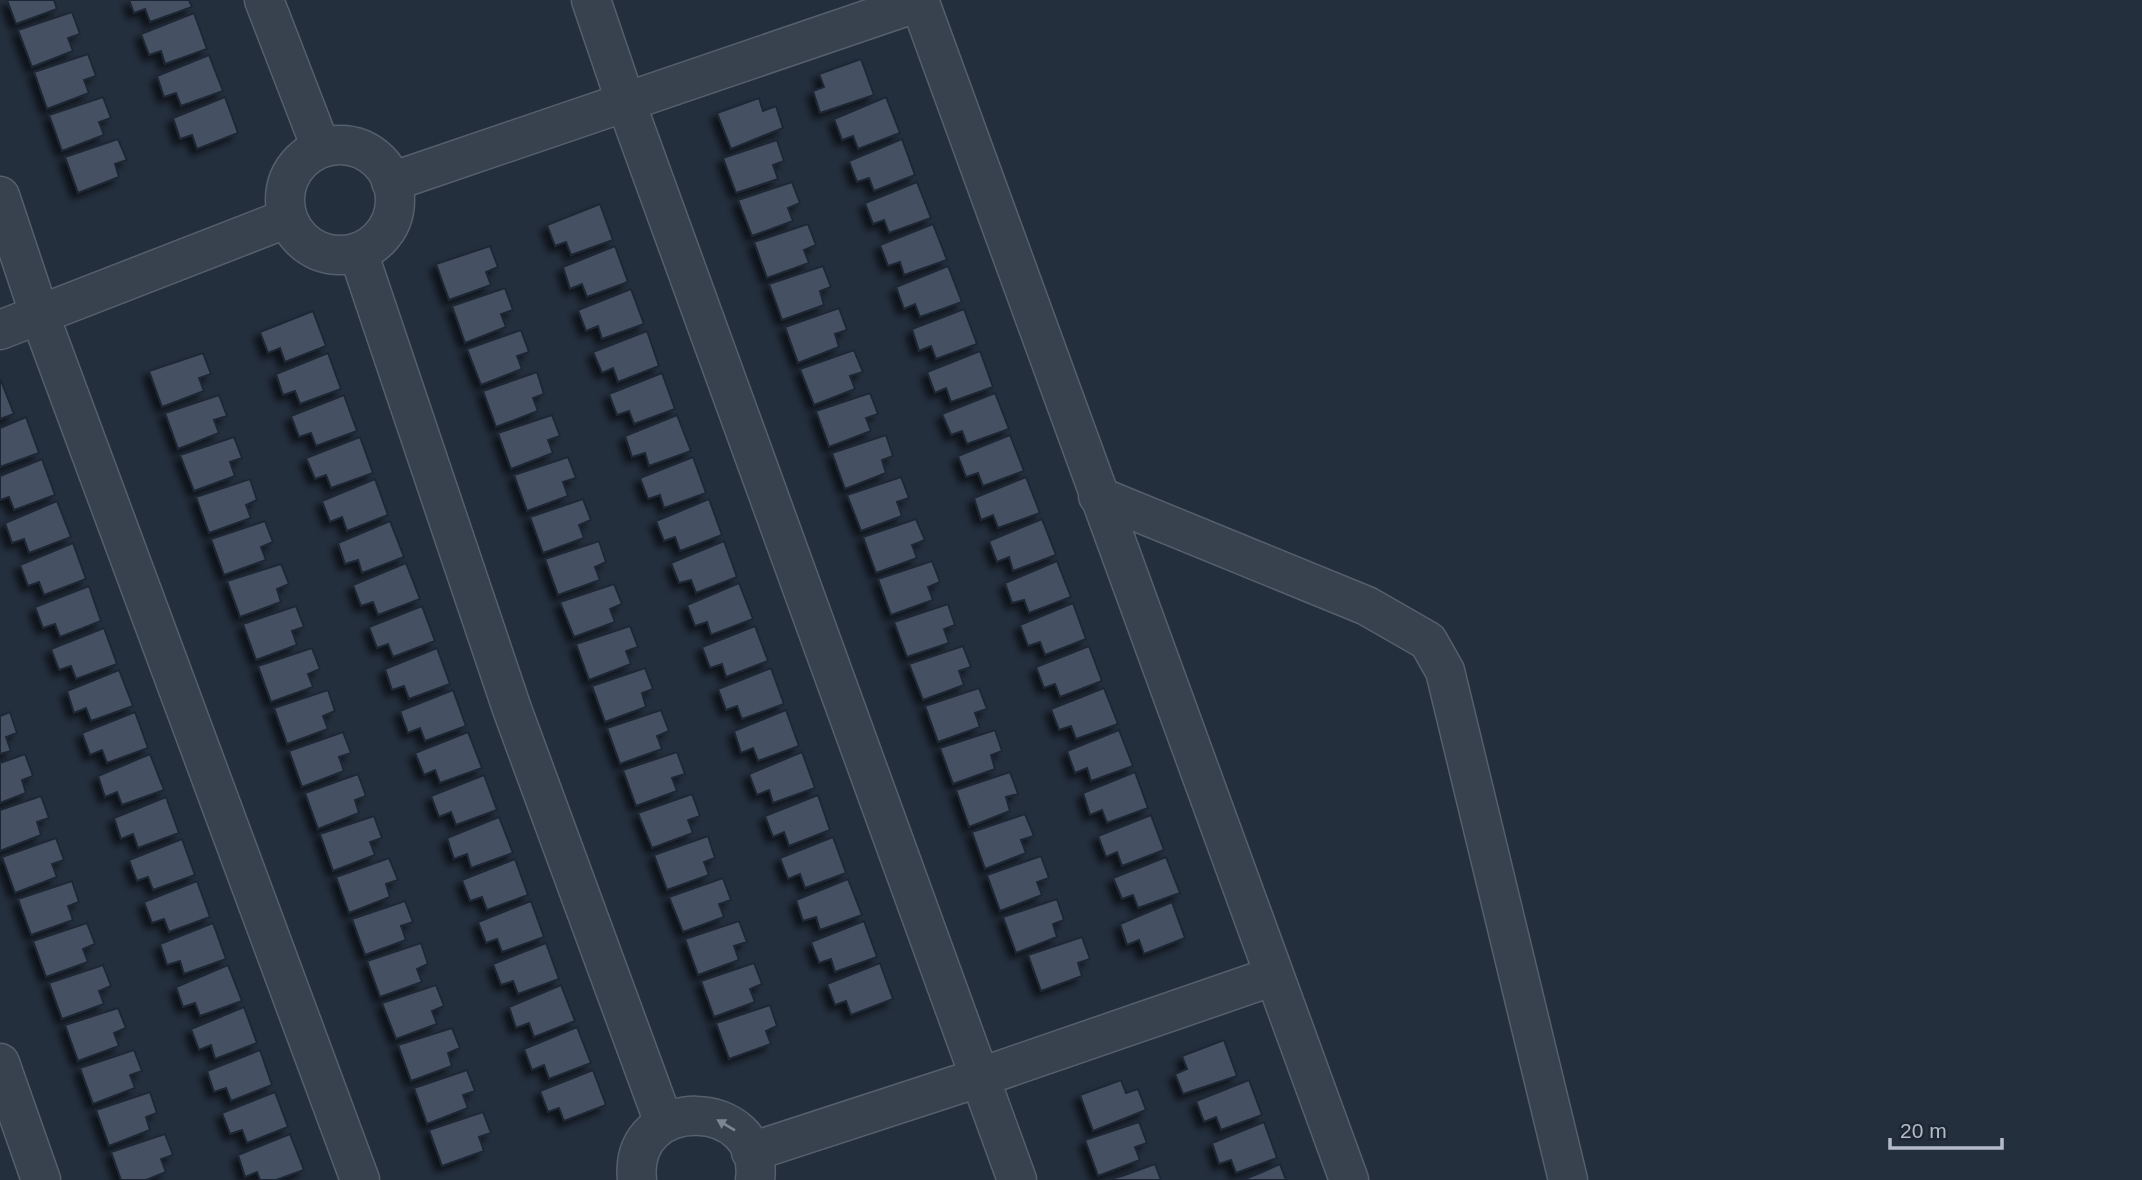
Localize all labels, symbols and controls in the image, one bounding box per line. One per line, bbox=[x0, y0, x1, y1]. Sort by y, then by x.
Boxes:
scale bar bbox=[1890, 1106, 2002, 1150]
one-way arrow bbox=[717, 1118, 736, 1131]
text: 20 m bbox=[1900, 1119, 1947, 1142]

